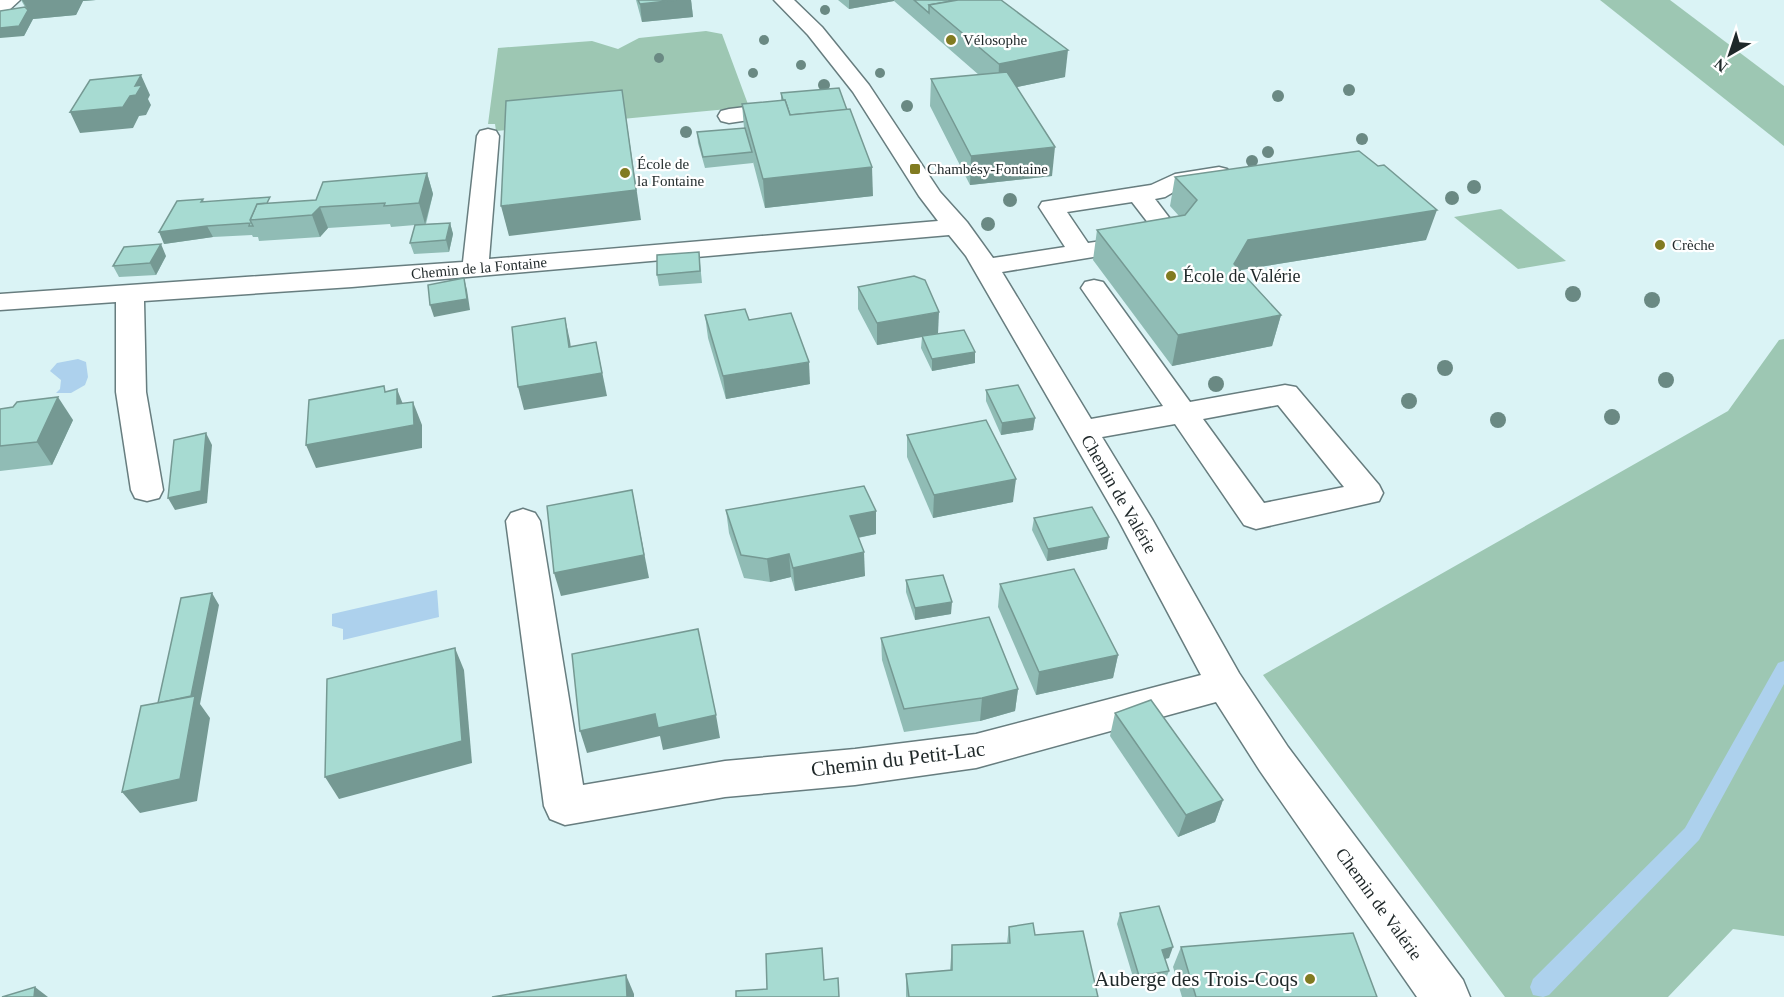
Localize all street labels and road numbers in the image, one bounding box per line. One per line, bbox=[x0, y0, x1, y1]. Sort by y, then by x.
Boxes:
street label: Chemin de la Fontaine bbox=[410, 254, 548, 282]
street label: Chemin de Valérie bbox=[1077, 431, 1161, 557]
street label: Chemin du Petit-Lac bbox=[810, 736, 986, 782]
street label: Chemin de Valérie bbox=[1332, 844, 1426, 964]

